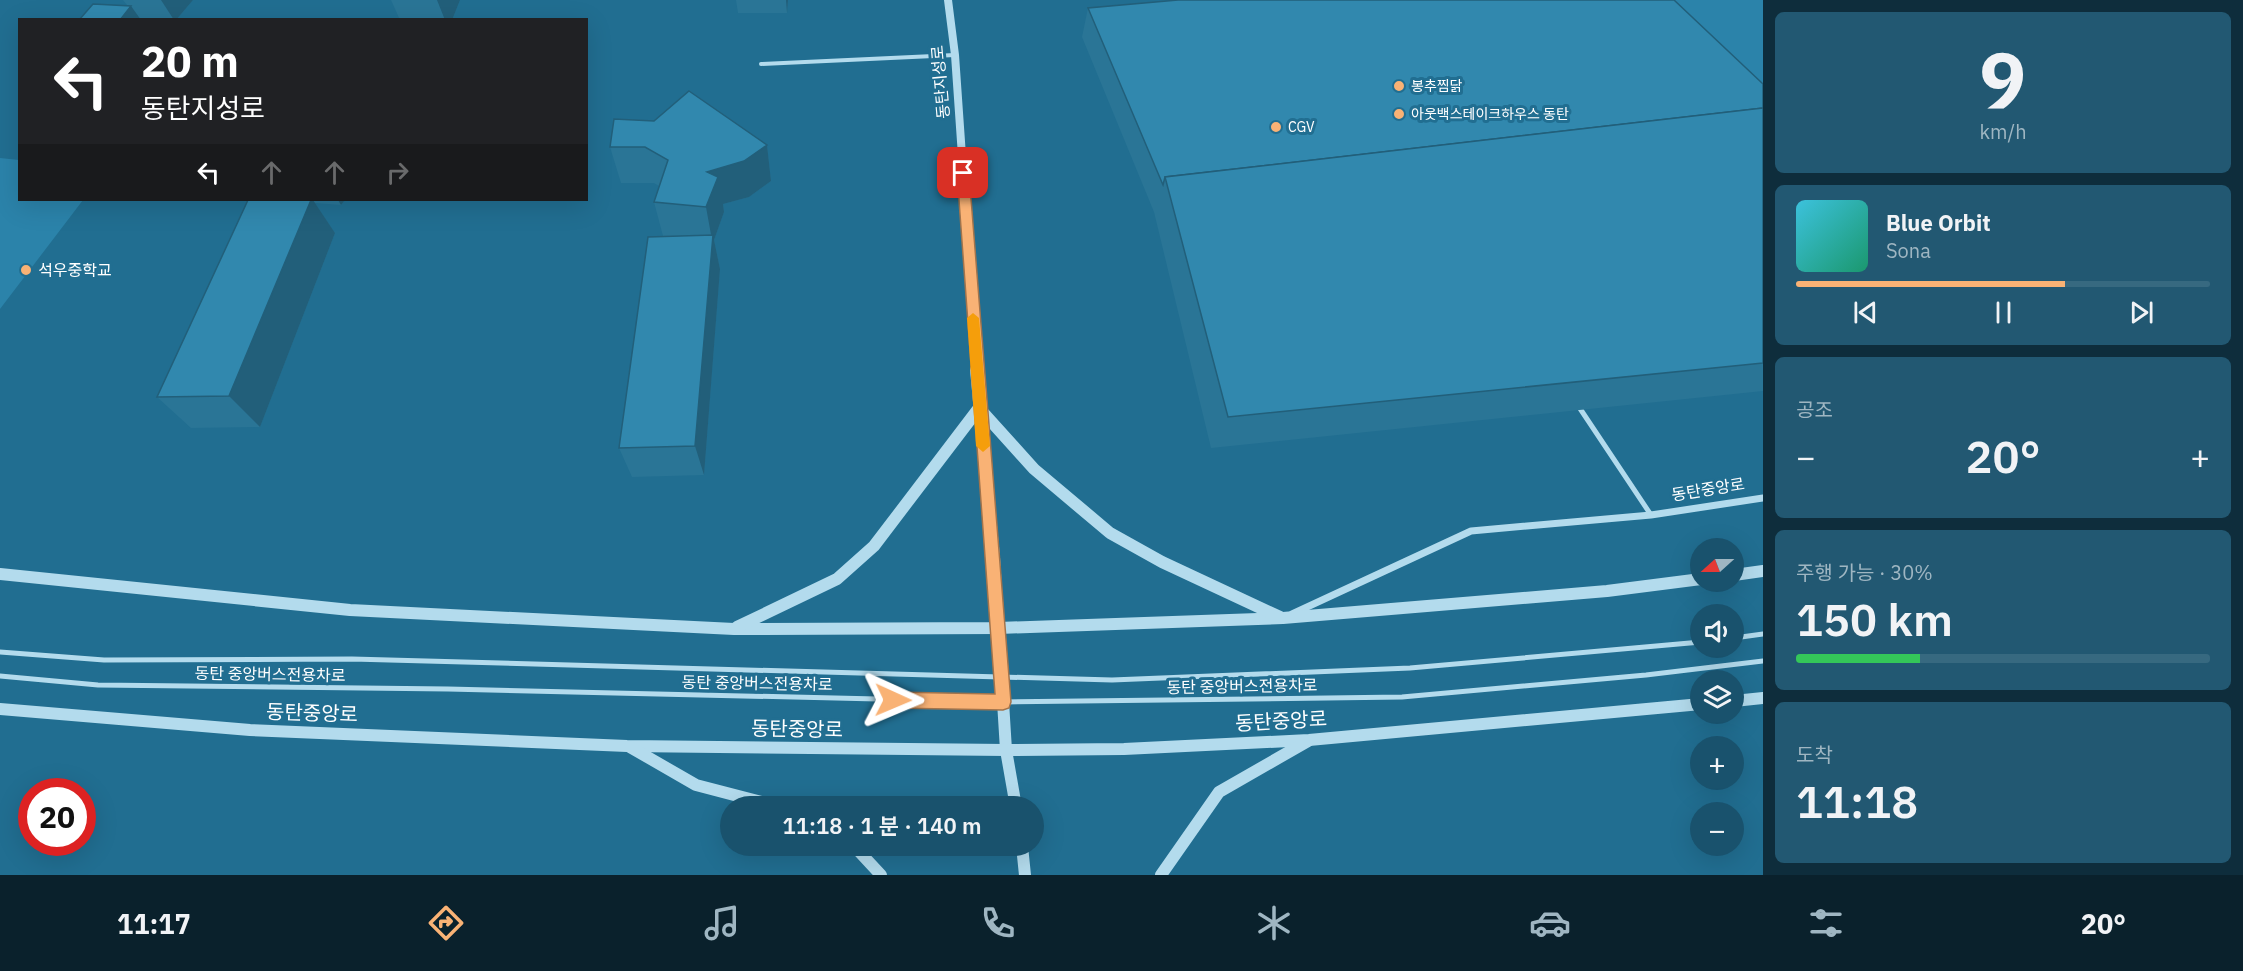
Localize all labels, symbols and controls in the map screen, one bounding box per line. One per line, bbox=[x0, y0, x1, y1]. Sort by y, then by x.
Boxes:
text: 9 bbox=[1980, 28, 2026, 129]
text: 20 m bbox=[141, 34, 239, 89]
icon: left bbox=[42, 42, 120, 120]
street label: 동탄지성로 bbox=[927, 44, 953, 120]
place label: 봉추찜닭 bbox=[1411, 77, 1463, 95]
marker: 봉추찜닭 bbox=[1392, 79, 1406, 93]
text: 동탄지성로 bbox=[141, 90, 265, 125]
place label: 아웃백스테이크하우스 동탄 bbox=[1411, 105, 1569, 123]
marker: 아웃백스테이크하우스 동탄 bbox=[1392, 107, 1406, 121]
place label: CGV bbox=[1288, 118, 1315, 136]
text: km/h bbox=[1979, 118, 2027, 145]
marker: CGV bbox=[1269, 120, 1283, 134]
pin bbox=[937, 147, 988, 198]
icon: left bbox=[192, 156, 225, 189]
icon: ahead bbox=[255, 156, 288, 189]
icon: ahead bbox=[318, 156, 351, 189]
icon: right bbox=[381, 156, 414, 189]
icon: arrive bbox=[946, 156, 979, 189]
text: Blue Orbit bbox=[1886, 208, 1991, 237]
text: Sona bbox=[1886, 237, 1931, 264]
place label: 석우중학교 bbox=[38, 260, 112, 280]
marker: 석우중학교 bbox=[19, 263, 33, 277]
icon: previous bbox=[1849, 296, 1882, 329]
icon: pause bbox=[1987, 296, 2020, 329]
icon: next bbox=[2125, 296, 2158, 329]
text: 공조 bbox=[1796, 396, 1833, 423]
text: 20° bbox=[1965, 427, 2041, 485]
text: − bbox=[1796, 435, 1816, 478]
text: + bbox=[2190, 435, 2210, 478]
street label: 동탄중앙로 bbox=[1670, 473, 1746, 505]
north arrow bbox=[1690, 538, 1744, 592]
map controls bbox=[1690, 538, 1744, 856]
text: 주행 가능 · 30% bbox=[1796, 559, 1933, 586]
text: 150 km bbox=[1796, 590, 1953, 648]
button: sound bbox=[1690, 604, 1744, 658]
street label: 동탄 중앙버스전용차로 bbox=[194, 663, 346, 685]
position arrow bbox=[861, 668, 925, 732]
button: layers bbox=[1690, 670, 1744, 724]
street label: 동탄 중앙버스전용차로 bbox=[681, 672, 833, 694]
street label: 동탄 중앙버스전용차로 bbox=[1166, 675, 1318, 697]
street label: 동탄중앙로 bbox=[266, 697, 358, 728]
street label: 동탄중앙로 bbox=[1234, 705, 1328, 736]
street label: 동탄중앙로 bbox=[751, 714, 843, 743]
button: + bbox=[1690, 736, 1744, 790]
text: 도착 bbox=[1796, 741, 1833, 768]
text: 11:18 bbox=[1796, 772, 1918, 830]
speed limit sign: 20 bbox=[18, 778, 96, 856]
button: − bbox=[1690, 802, 1744, 856]
text: 11:18 · 1 분 · 140 m bbox=[783, 811, 981, 840]
icon: directions bbox=[425, 902, 467, 944]
icon: music bbox=[701, 902, 743, 944]
icon: phone bbox=[977, 902, 1019, 944]
icon: climate bbox=[1253, 902, 1295, 944]
icon: car bbox=[1529, 902, 1571, 944]
icon: filters bbox=[1805, 902, 1847, 944]
text: 11:17 bbox=[117, 906, 191, 941]
text: 20° bbox=[2081, 906, 2126, 941]

